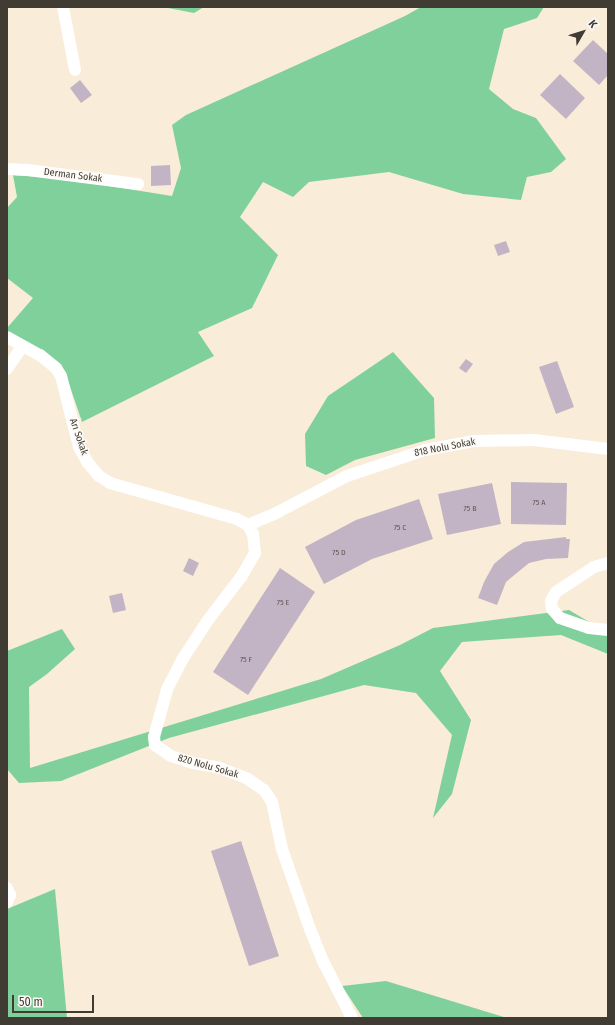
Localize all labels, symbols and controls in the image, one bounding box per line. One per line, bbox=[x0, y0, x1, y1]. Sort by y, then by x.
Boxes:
north arrow bbox=[563, 12, 603, 52]
text: K bbox=[586, 18, 600, 31]
street label: Derman Sokak bbox=[43, 166, 103, 186]
street label: Arı Sokak bbox=[66, 417, 90, 457]
street label: 818 Nolu Sokak bbox=[414, 436, 476, 460]
house number: 75 A bbox=[533, 498, 545, 508]
house number: 75 B bbox=[463, 504, 477, 514]
house number: 75 C bbox=[394, 523, 406, 533]
house number: 75 D bbox=[332, 548, 346, 558]
house number: 75 E bbox=[277, 598, 289, 608]
house number: 75 F bbox=[240, 655, 252, 665]
street label: 820 Nolu Sokak bbox=[176, 753, 240, 781]
scale bar bbox=[14, 987, 96, 1013]
text: 50 m bbox=[19, 995, 43, 1009]

